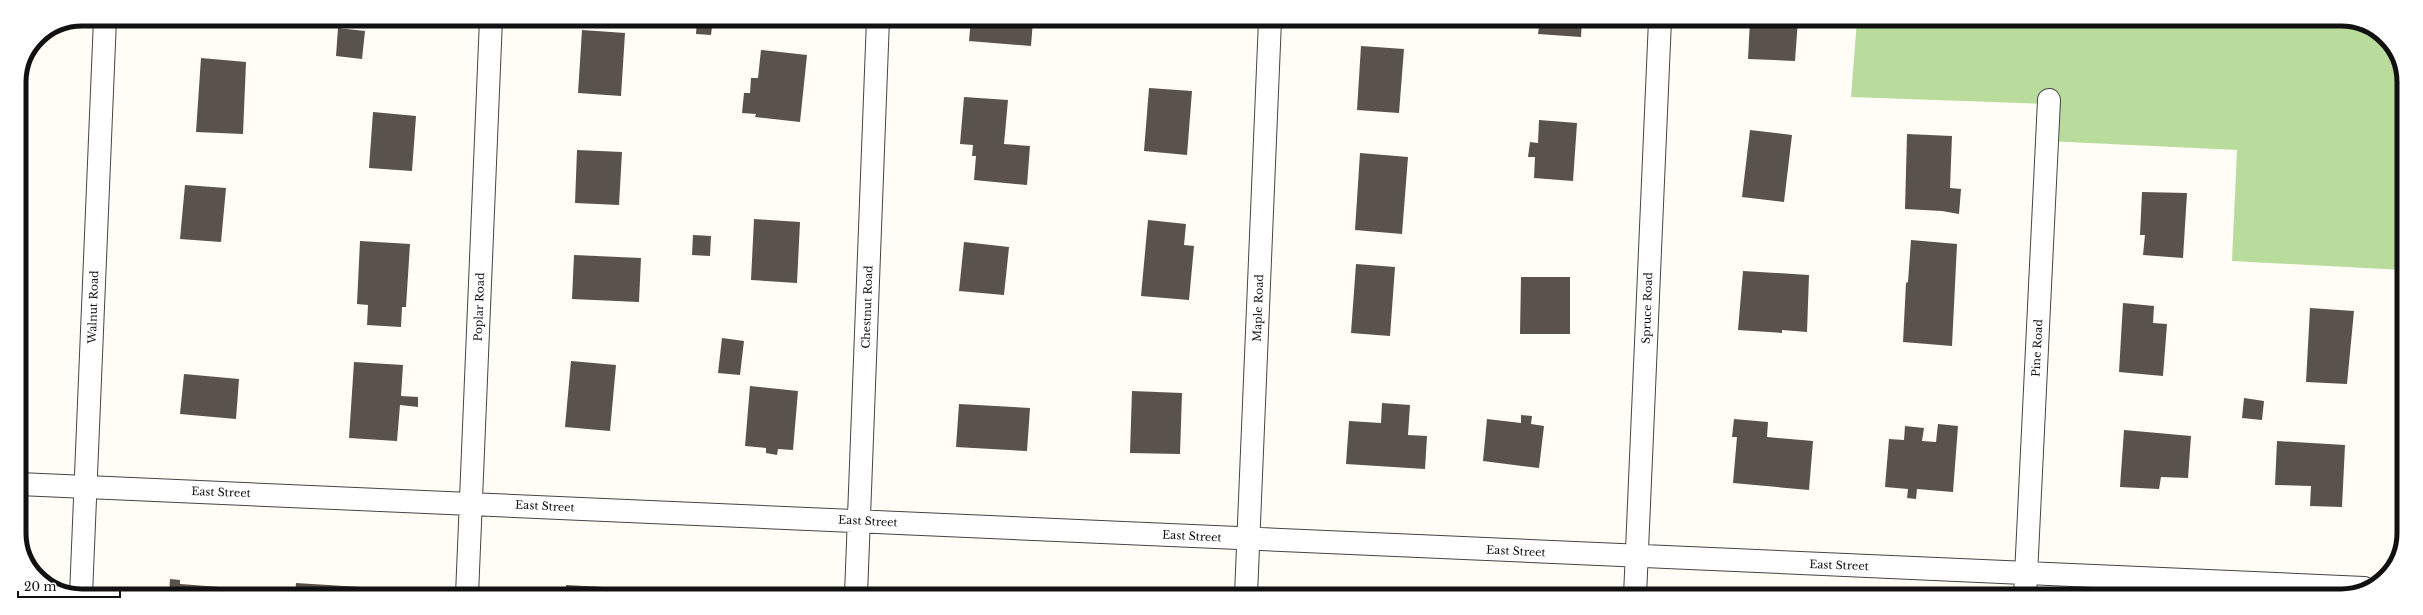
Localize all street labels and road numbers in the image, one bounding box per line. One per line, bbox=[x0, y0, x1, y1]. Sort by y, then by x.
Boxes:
street label: Chestnut Road bbox=[859, 265, 875, 349]
street label: Walnut Road bbox=[85, 270, 101, 345]
street label: Spruce Road bbox=[1639, 271, 1655, 344]
street label: Poplar Road bbox=[471, 272, 487, 342]
street label: Maple Road bbox=[1250, 273, 1266, 342]
street label: Pine Road bbox=[2029, 318, 2046, 377]
street label: East Street bbox=[191, 484, 252, 500]
street label: East Street bbox=[515, 497, 576, 515]
street label: East Street bbox=[838, 512, 899, 530]
street label: East Street bbox=[1162, 527, 1223, 545]
street label: East Street bbox=[1486, 542, 1547, 560]
street label: East Street bbox=[1809, 557, 1870, 573]

